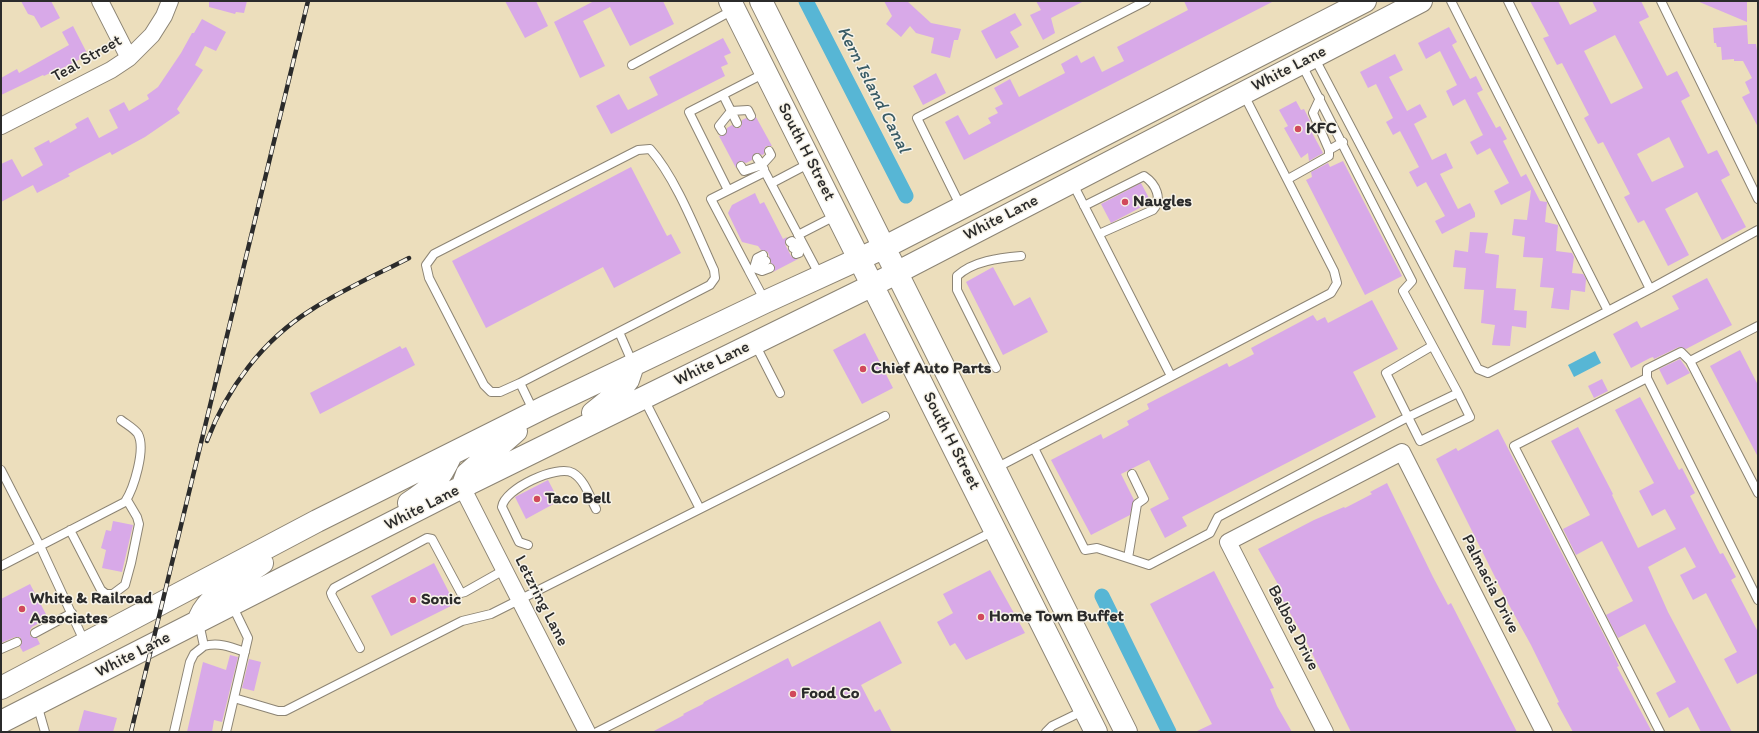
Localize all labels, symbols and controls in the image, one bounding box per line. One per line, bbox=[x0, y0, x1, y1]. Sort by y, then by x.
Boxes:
water label: Kern Island Canal bbox=[832, 23, 914, 157]
street label: Teal Street bbox=[48, 31, 126, 87]
street label: White Lane bbox=[1248, 41, 1330, 97]
street label: South H Street bbox=[773, 100, 839, 204]
place label: KFC bbox=[1306, 119, 1337, 139]
marker: KFC bbox=[1293, 124, 1303, 134]
street label: White Lane bbox=[960, 190, 1042, 246]
place label: Naugles bbox=[1133, 192, 1192, 212]
marker: Naugles bbox=[1120, 197, 1130, 207]
street label: White Lane bbox=[671, 337, 753, 391]
place label: Chief Auto Parts bbox=[871, 359, 991, 379]
marker: Chief Auto Parts bbox=[858, 364, 868, 374]
street label: South H Street bbox=[918, 389, 984, 493]
street label: White Lane bbox=[381, 480, 463, 536]
place label: Taco Bell bbox=[545, 489, 611, 509]
marker: Taco Bell bbox=[532, 494, 542, 504]
street label: Palmacia Drive bbox=[1456, 531, 1524, 637]
street label: Letzring Lane bbox=[509, 552, 573, 650]
street label: Balboa Drive bbox=[1263, 582, 1323, 674]
place label: White & Railroad Associates bbox=[30, 589, 153, 629]
place label: Sonic bbox=[421, 590, 461, 610]
marker: Sonic bbox=[408, 595, 418, 605]
marker: White & Railroad Associates bbox=[17, 604, 27, 614]
place label: Home Town Buffet bbox=[989, 607, 1124, 627]
marker: Home Town Buffet bbox=[976, 612, 986, 622]
street label: White Lane bbox=[92, 627, 174, 683]
place label: Food Co bbox=[801, 684, 859, 704]
marker: Food Co bbox=[788, 689, 798, 699]

